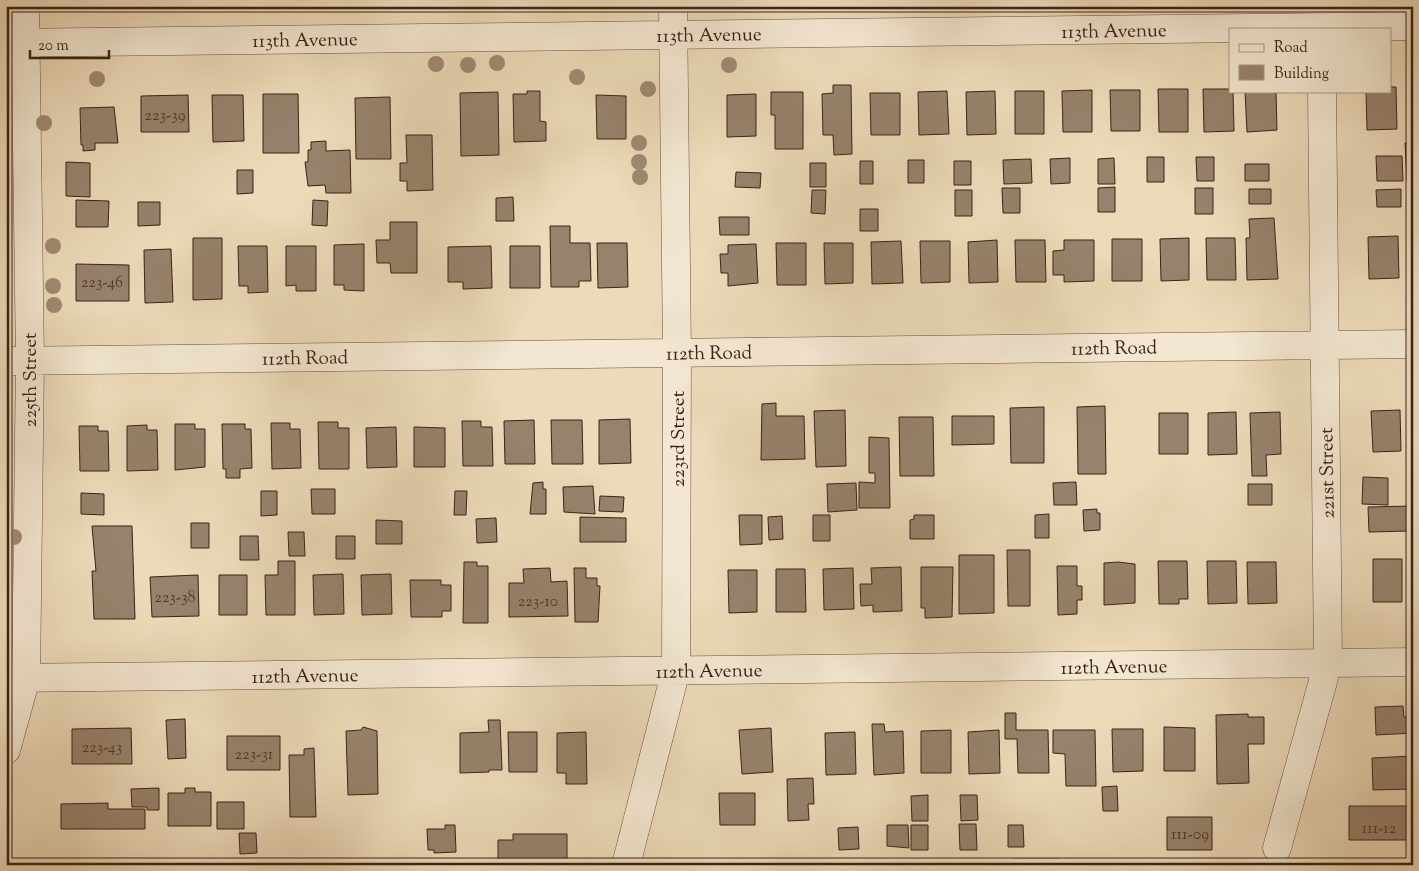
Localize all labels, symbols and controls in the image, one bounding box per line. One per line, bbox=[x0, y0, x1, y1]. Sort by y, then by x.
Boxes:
street label: 113th Avenue bbox=[1061, 18, 1167, 47]
street label: 113th Avenue bbox=[656, 22, 762, 51]
street label: 113th Avenue bbox=[252, 27, 358, 56]
scale bar bbox=[30, 28, 109, 60]
legend bbox=[1229, 28, 1392, 92]
text: 20 m bbox=[38, 36, 69, 57]
text: Road bbox=[1274, 38, 1308, 59]
text: Building bbox=[1274, 64, 1329, 85]
house number: 223-39 bbox=[145, 105, 186, 128]
house number: 223-46 bbox=[81, 272, 123, 295]
street label: 225th Street bbox=[18, 332, 45, 428]
street label: 112th Road bbox=[1071, 335, 1158, 364]
street label: 112th Road bbox=[666, 340, 753, 369]
street label: 112th Road bbox=[262, 345, 349, 374]
street label: 223rd Street bbox=[666, 390, 693, 487]
street label: 221st Street bbox=[1314, 427, 1343, 519]
house number: 223-38 bbox=[154, 587, 196, 610]
house number: 223-10 bbox=[518, 591, 558, 614]
street label: 112th Avenue bbox=[1060, 654, 1168, 683]
street label: 112th Avenue bbox=[655, 658, 763, 687]
street label: 112th Avenue bbox=[251, 663, 359, 692]
house number: 223-43 bbox=[82, 737, 122, 760]
house number: 223-31 bbox=[235, 744, 274, 767]
house number: 111-12 bbox=[1362, 818, 1397, 841]
house number: 111-09 bbox=[1171, 824, 1209, 847]

